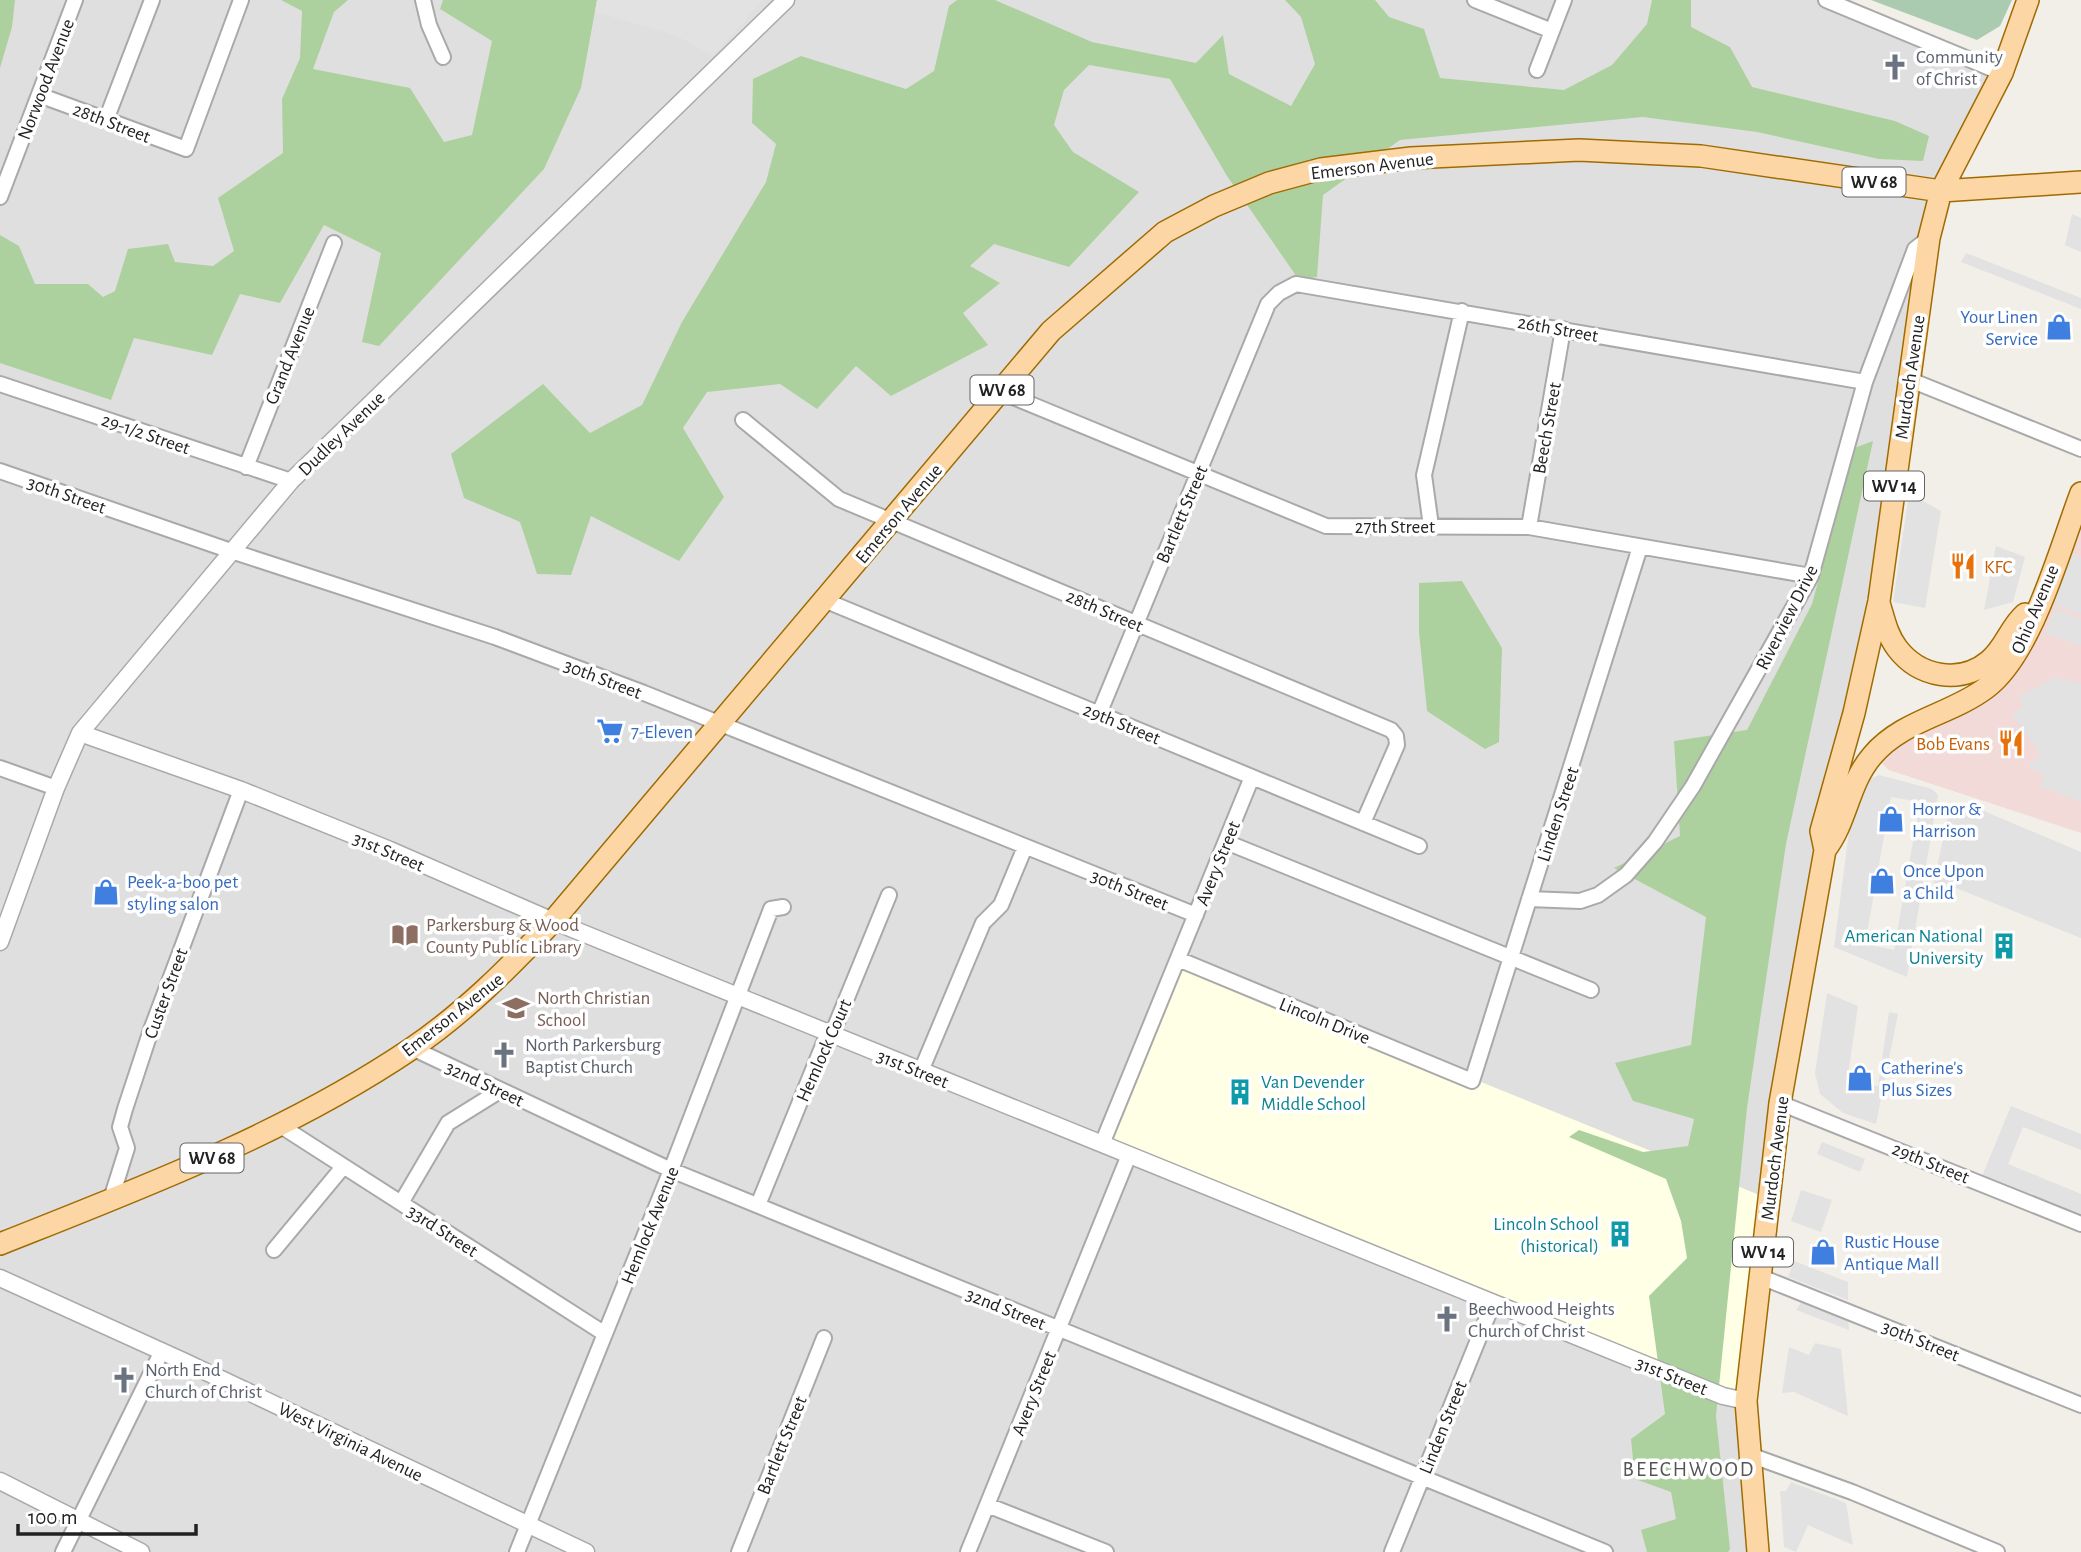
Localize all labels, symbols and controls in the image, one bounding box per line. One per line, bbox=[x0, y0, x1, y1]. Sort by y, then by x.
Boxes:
street label: Norwood Avenue bbox=[15, 17, 78, 143]
place label: Community of Christ bbox=[1916, 48, 2003, 89]
church icon: Community of Christ bbox=[1880, 52, 1910, 82]
street label: 28th Street bbox=[70, 100, 153, 147]
street label: Emerson Avenue bbox=[1310, 150, 1435, 183]
road number: WV 68 bbox=[1842, 168, 1906, 196]
street label: Grand Avenue bbox=[262, 304, 319, 407]
place label: Your Linen Service bbox=[1960, 308, 2038, 349]
shop icon: Your Linen Service bbox=[2044, 312, 2074, 342]
street label: 26th Street bbox=[1516, 313, 1599, 346]
street label: Murdoch Avenue bbox=[1892, 314, 1929, 440]
road number: WV 68 bbox=[970, 376, 1034, 404]
street label: Beech Street bbox=[1530, 381, 1565, 476]
street label: Dudley Avenue bbox=[295, 388, 389, 480]
street label: 29-1/2 Street bbox=[99, 410, 192, 458]
street label: Emerson Avenue bbox=[852, 461, 946, 567]
street label: Bartlett Street bbox=[1153, 463, 1212, 566]
road number: WV 14 bbox=[1864, 472, 1924, 500]
street label: 30th Street bbox=[25, 473, 108, 518]
street label: 27th Street bbox=[1355, 518, 1435, 537]
restaurant icon: KFC bbox=[1948, 551, 1978, 581]
place label: KFC bbox=[1984, 558, 2013, 577]
street label: Riverview Drive bbox=[1753, 562, 1822, 673]
street label: Ohio Avenue bbox=[2008, 562, 2063, 657]
street label: 28th Street bbox=[1063, 587, 1146, 636]
street label: 30th Street bbox=[561, 656, 644, 703]
street label: 29th Street bbox=[1080, 700, 1163, 748]
supermarket icon: 7-Eleven bbox=[595, 716, 625, 746]
place label: 7-Eleven bbox=[631, 723, 693, 742]
restaurant icon: Bob Evans bbox=[1996, 728, 2026, 758]
place label: Bob Evans bbox=[1916, 735, 1990, 754]
street label: Linden Street bbox=[1534, 765, 1583, 864]
place label: Hornor & Harrison bbox=[1912, 800, 1981, 841]
shop icon: Hornor & Harrison bbox=[1876, 804, 1906, 834]
street label: Avery Street bbox=[1193, 819, 1244, 909]
street label: 31st Street bbox=[350, 829, 427, 876]
place label: Once Upon a Child bbox=[1903, 862, 1984, 903]
street label: 30th Street bbox=[1088, 866, 1171, 914]
shop icon: Once Upon a Child bbox=[1867, 866, 1897, 896]
place label: Peek-a-boo pet styling salon bbox=[127, 873, 238, 914]
shop icon: Peek-a-boo pet styling salon bbox=[91, 877, 121, 907]
place label: Parkersburg & Wood County Public Library bbox=[426, 916, 581, 957]
library icon: Parkersburg & Wood County Public Library bbox=[390, 920, 420, 950]
place label: American National University bbox=[1844, 927, 1983, 968]
building icon: American National University bbox=[1989, 931, 2019, 961]
street label: Custer Street bbox=[141, 946, 192, 1041]
street label: Emerson Avenue bbox=[398, 970, 507, 1061]
place label: North Christian School bbox=[537, 989, 650, 1030]
school or university icon: North Christian School bbox=[501, 993, 531, 1023]
street label: Lincoln Drive bbox=[1276, 995, 1373, 1048]
street label: Hemlock Court bbox=[793, 996, 855, 1105]
place label: North Parkersburg Baptist Church bbox=[525, 1036, 662, 1077]
church icon: North Parkersburg Baptist Church bbox=[489, 1040, 519, 1070]
street label: 31st Street bbox=[874, 1046, 951, 1092]
street label: 32nd Street bbox=[442, 1058, 526, 1111]
place label: Catherine's Plus Sizes bbox=[1881, 1059, 1963, 1100]
shop icon: Catherine's Plus Sizes bbox=[1845, 1063, 1875, 1093]
place label: Van Devender Middle School bbox=[1261, 1073, 1366, 1114]
building icon: Van Devender Middle School bbox=[1225, 1077, 1255, 1107]
street label: Murdoch Avenue bbox=[1758, 1095, 1793, 1221]
street label: 29th Street bbox=[1889, 1139, 1972, 1187]
road number: WV 68 bbox=[180, 1143, 244, 1172]
street label: Hemlock Avenue bbox=[618, 1164, 683, 1287]
street label: 33rd Street bbox=[404, 1202, 481, 1261]
place label: Lincoln School (historical) bbox=[1493, 1215, 1599, 1256]
building icon: Lincoln School (historical) bbox=[1605, 1219, 1635, 1249]
place label: Rustic House Antique Mall bbox=[1844, 1233, 1939, 1274]
shop icon: Rustic House Antique Mall bbox=[1808, 1237, 1838, 1267]
road number: WV 14 bbox=[1733, 1238, 1793, 1266]
street label: 32nd Street bbox=[963, 1285, 1048, 1334]
place label: Beechwood Heights Church of Christ bbox=[1468, 1300, 1615, 1341]
church icon: Beechwood Heights Church of Christ bbox=[1432, 1304, 1462, 1334]
street label: 30th Street bbox=[1879, 1317, 1962, 1365]
street label: Avery Street bbox=[1009, 1349, 1060, 1439]
street label: 31st Street bbox=[1633, 1353, 1710, 1399]
place label: North End Church of Christ bbox=[145, 1361, 262, 1402]
church icon: North End Church of Christ bbox=[109, 1365, 139, 1395]
street label: Linden Street bbox=[1416, 1378, 1471, 1477]
street label: Bartlett Street bbox=[754, 1394, 811, 1498]
street label: West Virginia Avenue bbox=[275, 1399, 426, 1486]
district label: BEECHWOOD bbox=[1623, 1459, 1755, 1480]
scale bar bbox=[18, 1492, 196, 1536]
text: 100 m bbox=[28, 1507, 78, 1528]

